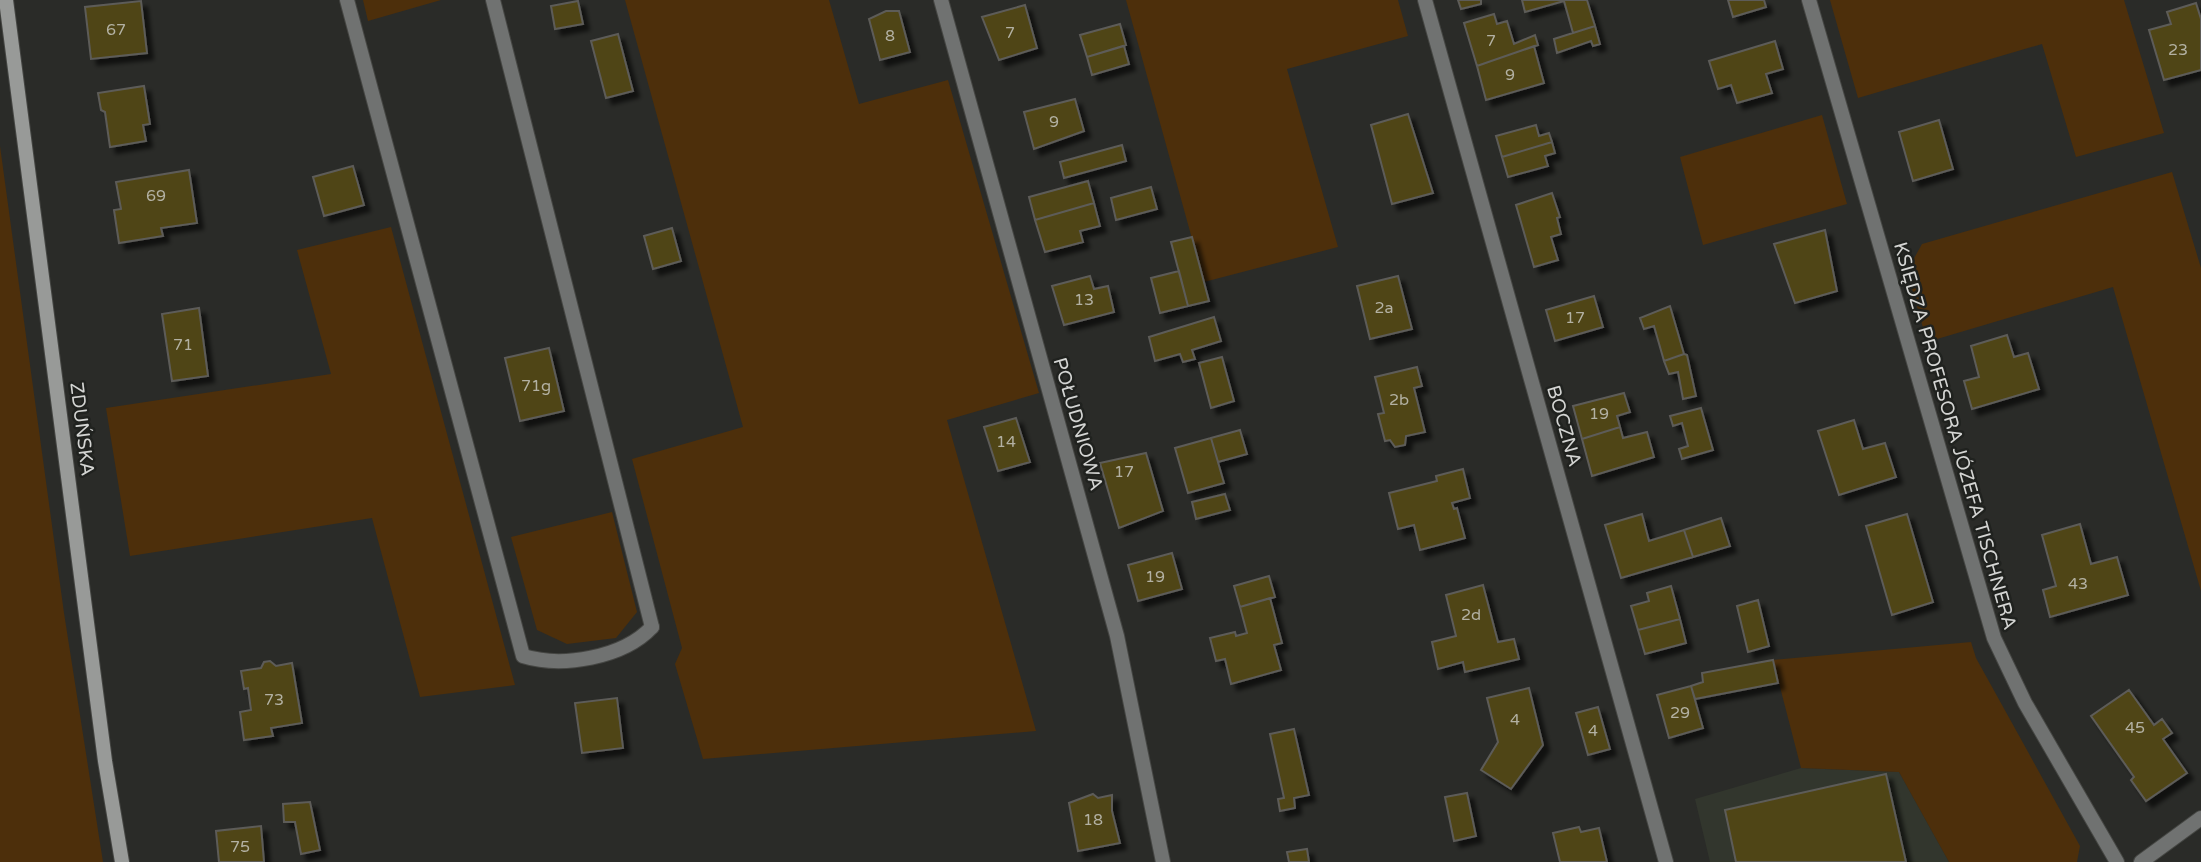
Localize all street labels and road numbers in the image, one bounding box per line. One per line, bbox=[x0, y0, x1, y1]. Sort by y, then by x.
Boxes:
street label: KSIĘDZA PROFESORA JÓZEFA TISCHNERA bbox=[1889, 239, 2022, 632]
street label: POŁUDNIOWA bbox=[1049, 355, 1107, 493]
street label: ZDUŃSKA bbox=[65, 381, 100, 477]
street label: BOCZNA bbox=[1542, 383, 1586, 469]

